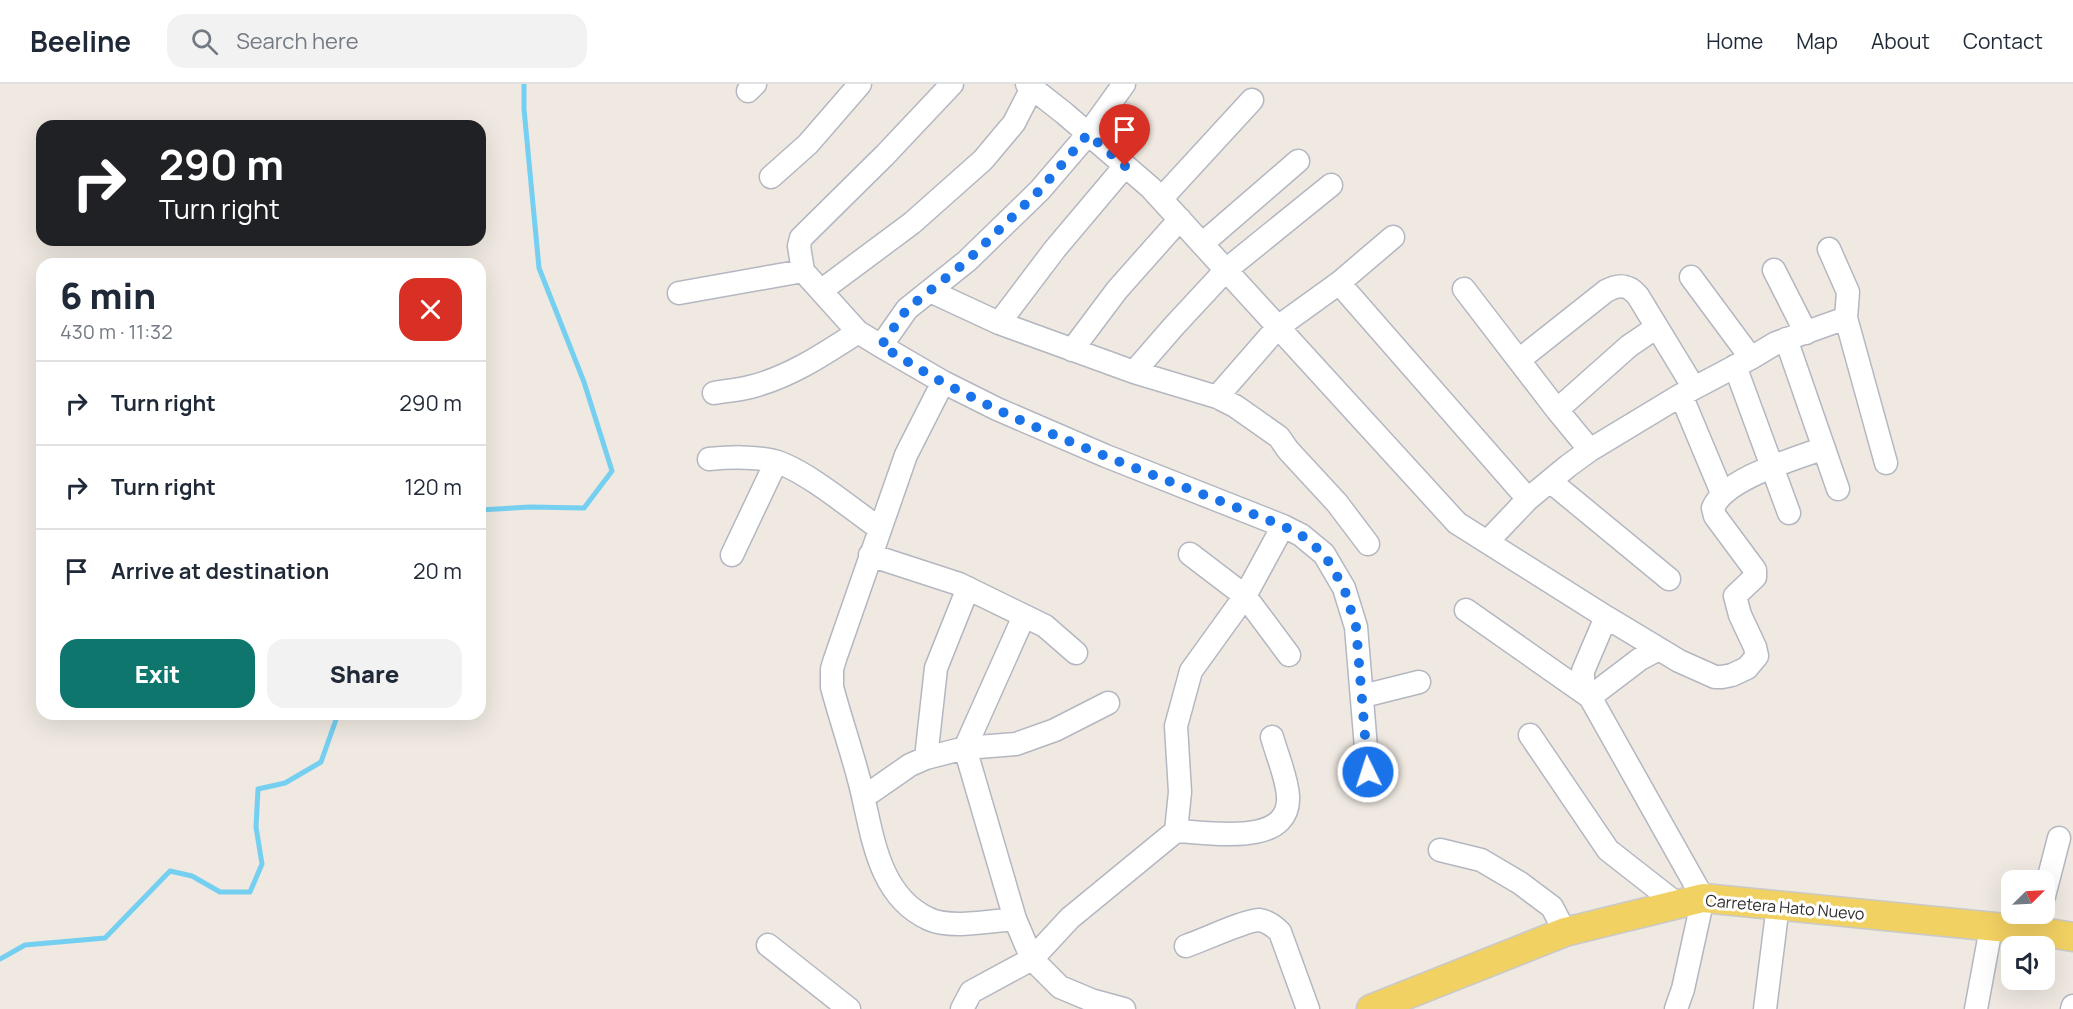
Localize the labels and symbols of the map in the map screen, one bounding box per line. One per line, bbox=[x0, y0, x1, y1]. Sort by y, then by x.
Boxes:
pin bbox=[1099, 104, 1150, 166]
position arrow bbox=[1336, 740, 1400, 804]
north arrow bbox=[2001, 870, 2055, 924]
street label: Carretera Hato Nuevo bbox=[1705, 889, 1865, 925]

